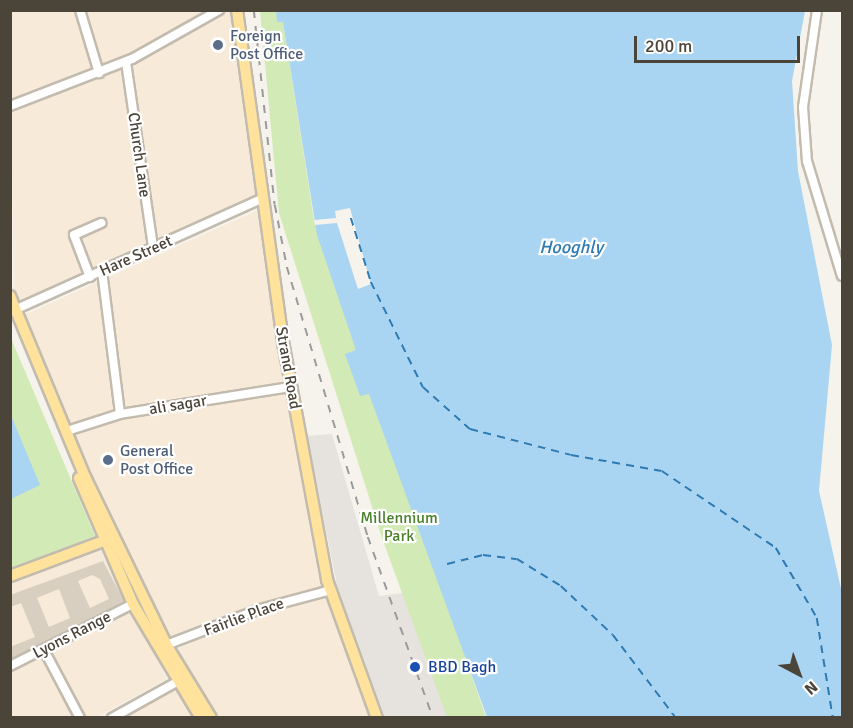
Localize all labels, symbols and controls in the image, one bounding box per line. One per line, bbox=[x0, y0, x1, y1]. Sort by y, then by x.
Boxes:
scale bar bbox=[637, 24, 804, 62]
place label: Foreign Post Office bbox=[230, 26, 303, 64]
text: 200 m bbox=[645, 35, 692, 57]
marker: Foreign Post Office bbox=[211, 38, 225, 52]
street label: Church Lane bbox=[124, 111, 154, 199]
street label: Hare Street bbox=[97, 231, 175, 281]
water label: Hooghly bbox=[539, 236, 603, 258]
street label: Strand Road bbox=[271, 325, 305, 411]
street label: ali sagar bbox=[148, 391, 208, 419]
place label: General Post Office bbox=[120, 441, 193, 479]
marker: General Post Office bbox=[101, 453, 115, 467]
park label: Millennium Park bbox=[360, 508, 438, 546]
street label: Fairlie Place bbox=[201, 594, 287, 640]
street label: Lyons Range bbox=[30, 607, 114, 663]
north arrow bbox=[769, 644, 829, 704]
place label: BBD Bagh bbox=[428, 657, 496, 677]
marker: BBD Bagh bbox=[406, 658, 424, 676]
text: N bbox=[800, 676, 822, 699]

